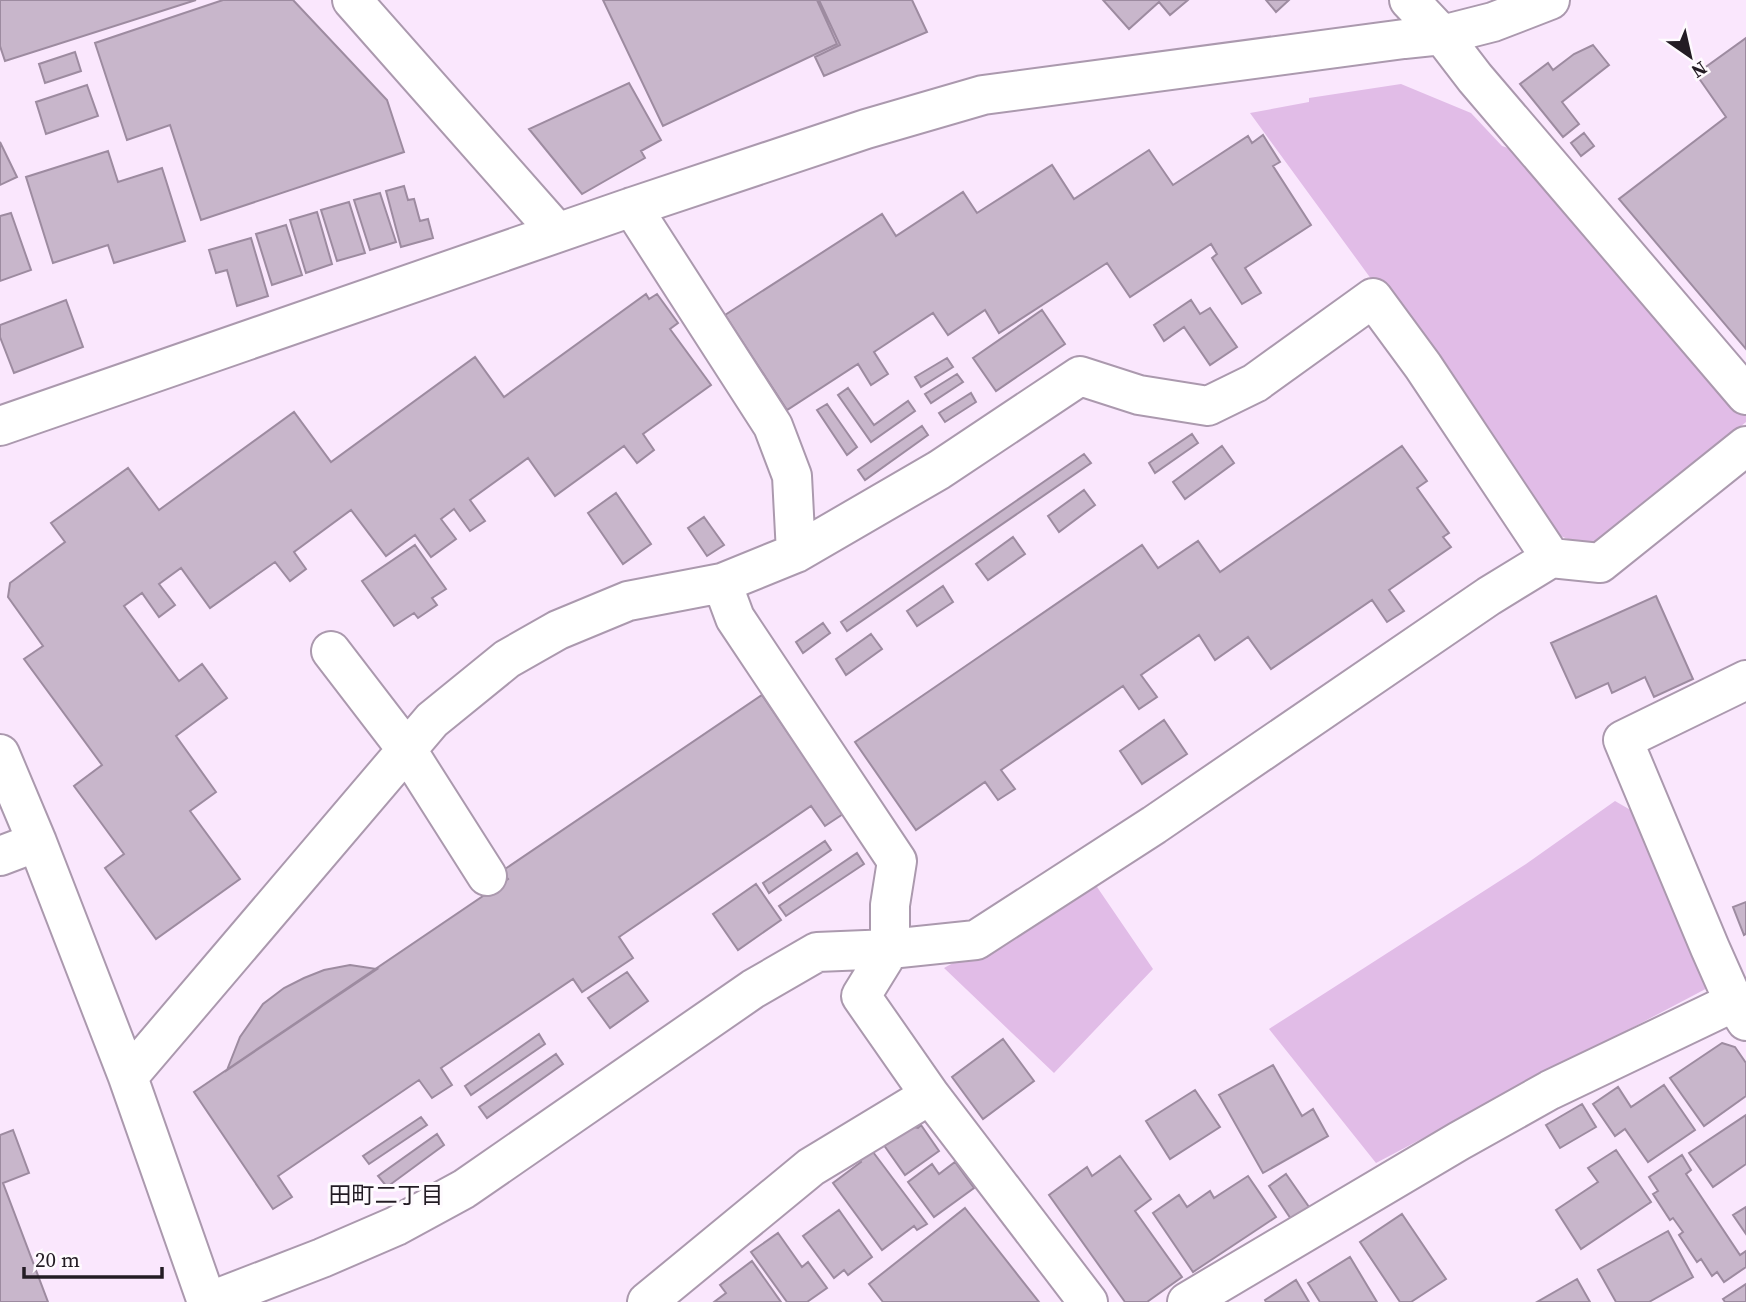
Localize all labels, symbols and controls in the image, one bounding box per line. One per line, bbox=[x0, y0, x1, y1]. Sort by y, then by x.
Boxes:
north arrow bbox=[1655, 21, 1725, 91]
text: N bbox=[1686, 55, 1713, 85]
district label: 田町二丁目 bbox=[329, 1179, 444, 1211]
scale bar bbox=[24, 1236, 163, 1280]
text: 20 m bbox=[35, 1245, 80, 1274]

